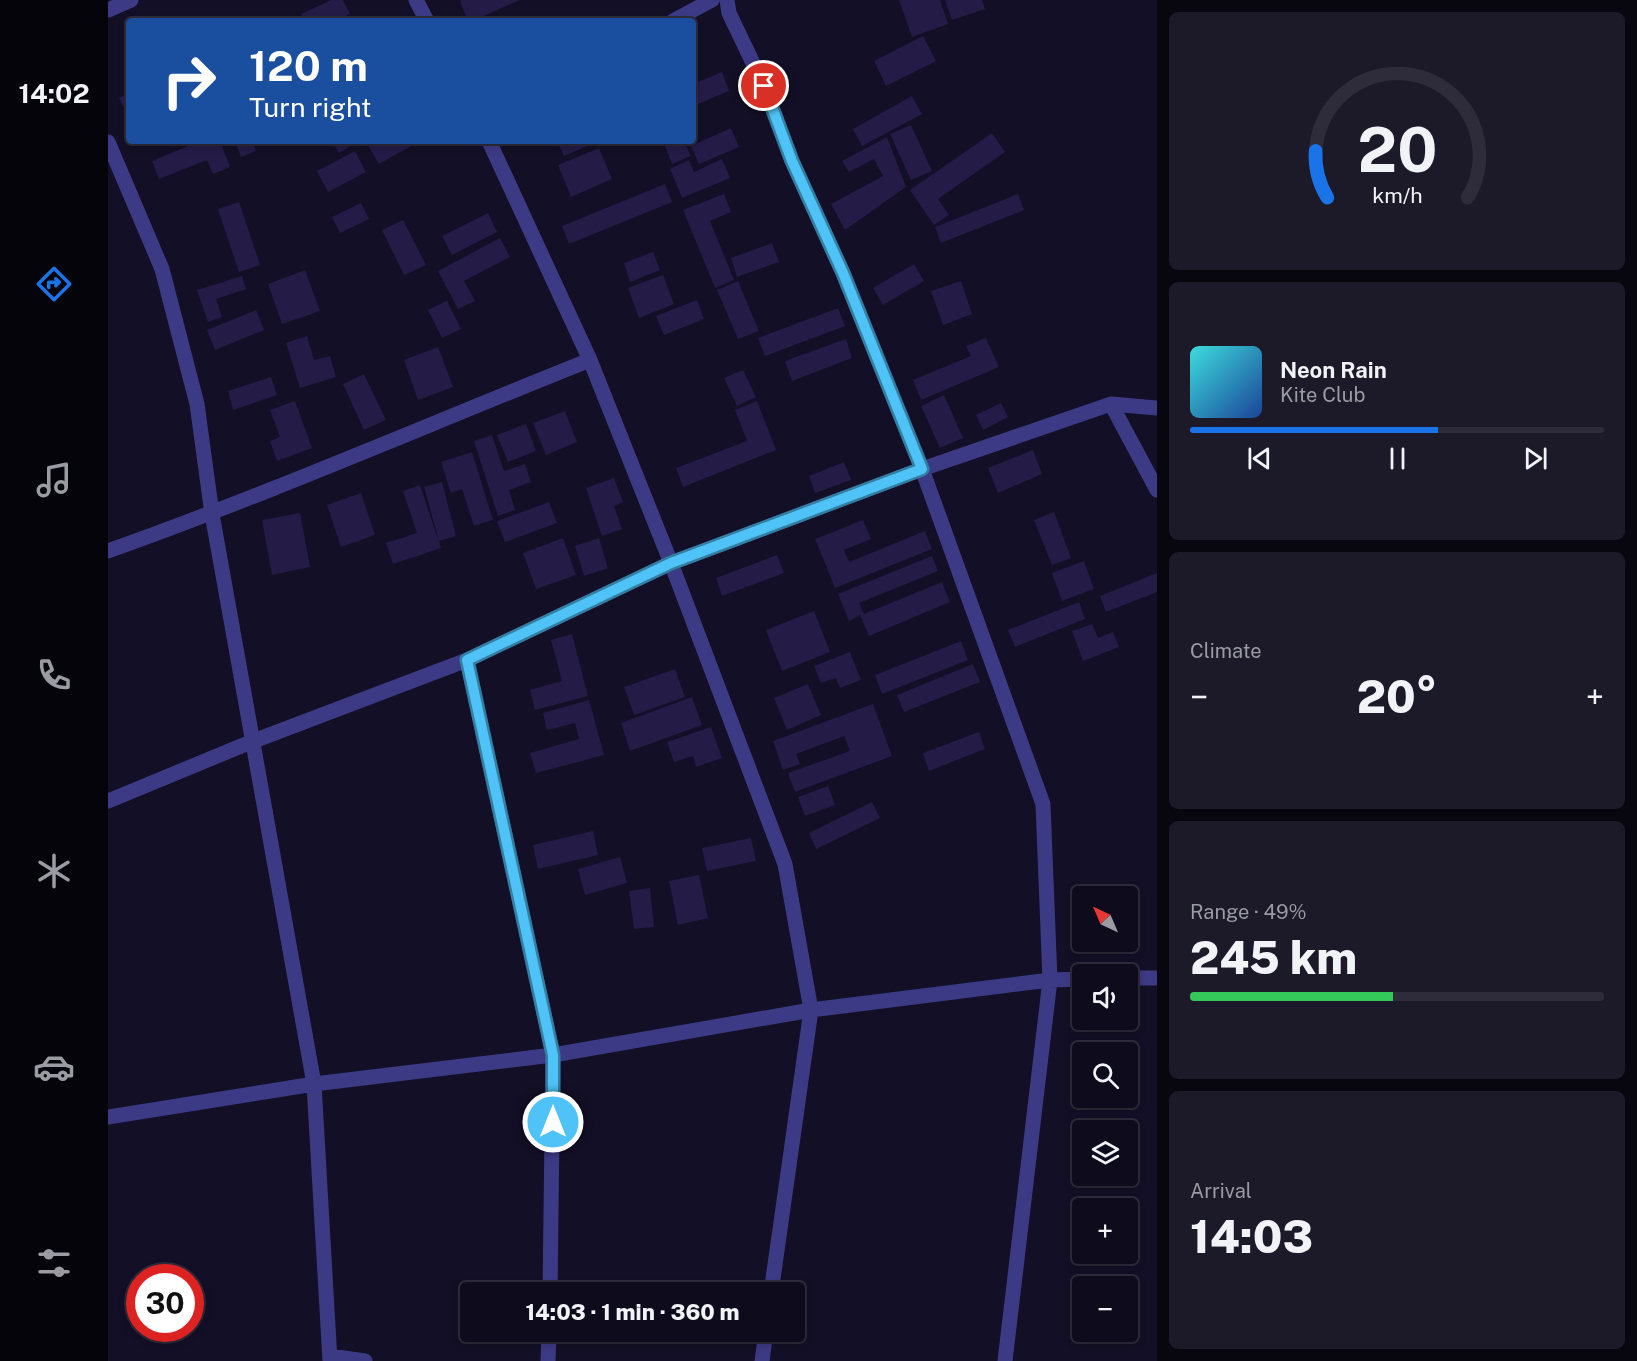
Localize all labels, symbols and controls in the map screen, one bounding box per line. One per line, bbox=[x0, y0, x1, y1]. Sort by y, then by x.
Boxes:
text: 120 m bbox=[249, 41, 368, 90]
icon: right bbox=[150, 42, 228, 120]
pin bbox=[738, 60, 789, 111]
icon: arrive bbox=[747, 69, 780, 102]
text: 14:02 bbox=[18, 77, 90, 109]
text: Turn right bbox=[249, 91, 372, 123]
text: 20 bbox=[1357, 113, 1437, 186]
text: km/h bbox=[1372, 183, 1422, 208]
icon: directions bbox=[33, 263, 75, 305]
text: Neon Rain bbox=[1280, 357, 1387, 383]
text: Kite Club bbox=[1280, 383, 1365, 407]
icon: previous bbox=[1243, 442, 1276, 475]
icon: pause bbox=[1381, 442, 1414, 475]
icon: next bbox=[1519, 442, 1552, 475]
icon: music bbox=[33, 459, 75, 501]
text: Climate bbox=[1190, 639, 1262, 663]
icon: phone bbox=[33, 654, 75, 696]
text: 20° bbox=[1357, 670, 1437, 723]
text: − bbox=[1190, 678, 1208, 716]
text: + bbox=[1586, 678, 1604, 716]
icon: climate bbox=[33, 850, 75, 892]
north arrow bbox=[1072, 886, 1138, 952]
map controls bbox=[1072, 886, 1138, 1342]
text: Range · 49% bbox=[1190, 900, 1307, 924]
text: 245 km bbox=[1190, 931, 1357, 984]
button: sound bbox=[1072, 964, 1138, 1030]
button: search bbox=[1072, 1042, 1138, 1108]
icon: car bbox=[33, 1046, 75, 1088]
position arrow bbox=[521, 1090, 585, 1154]
button: layers bbox=[1072, 1120, 1138, 1186]
text: Arrival bbox=[1190, 1179, 1252, 1203]
button: + bbox=[1072, 1198, 1138, 1264]
text: 14:03 bbox=[1190, 1210, 1313, 1263]
icon: filters bbox=[33, 1242, 75, 1284]
speed limit sign: 30 bbox=[126, 1264, 204, 1342]
button: − bbox=[1072, 1276, 1138, 1342]
text: 14:03 · 1 min · 360 m bbox=[525, 1299, 740, 1325]

